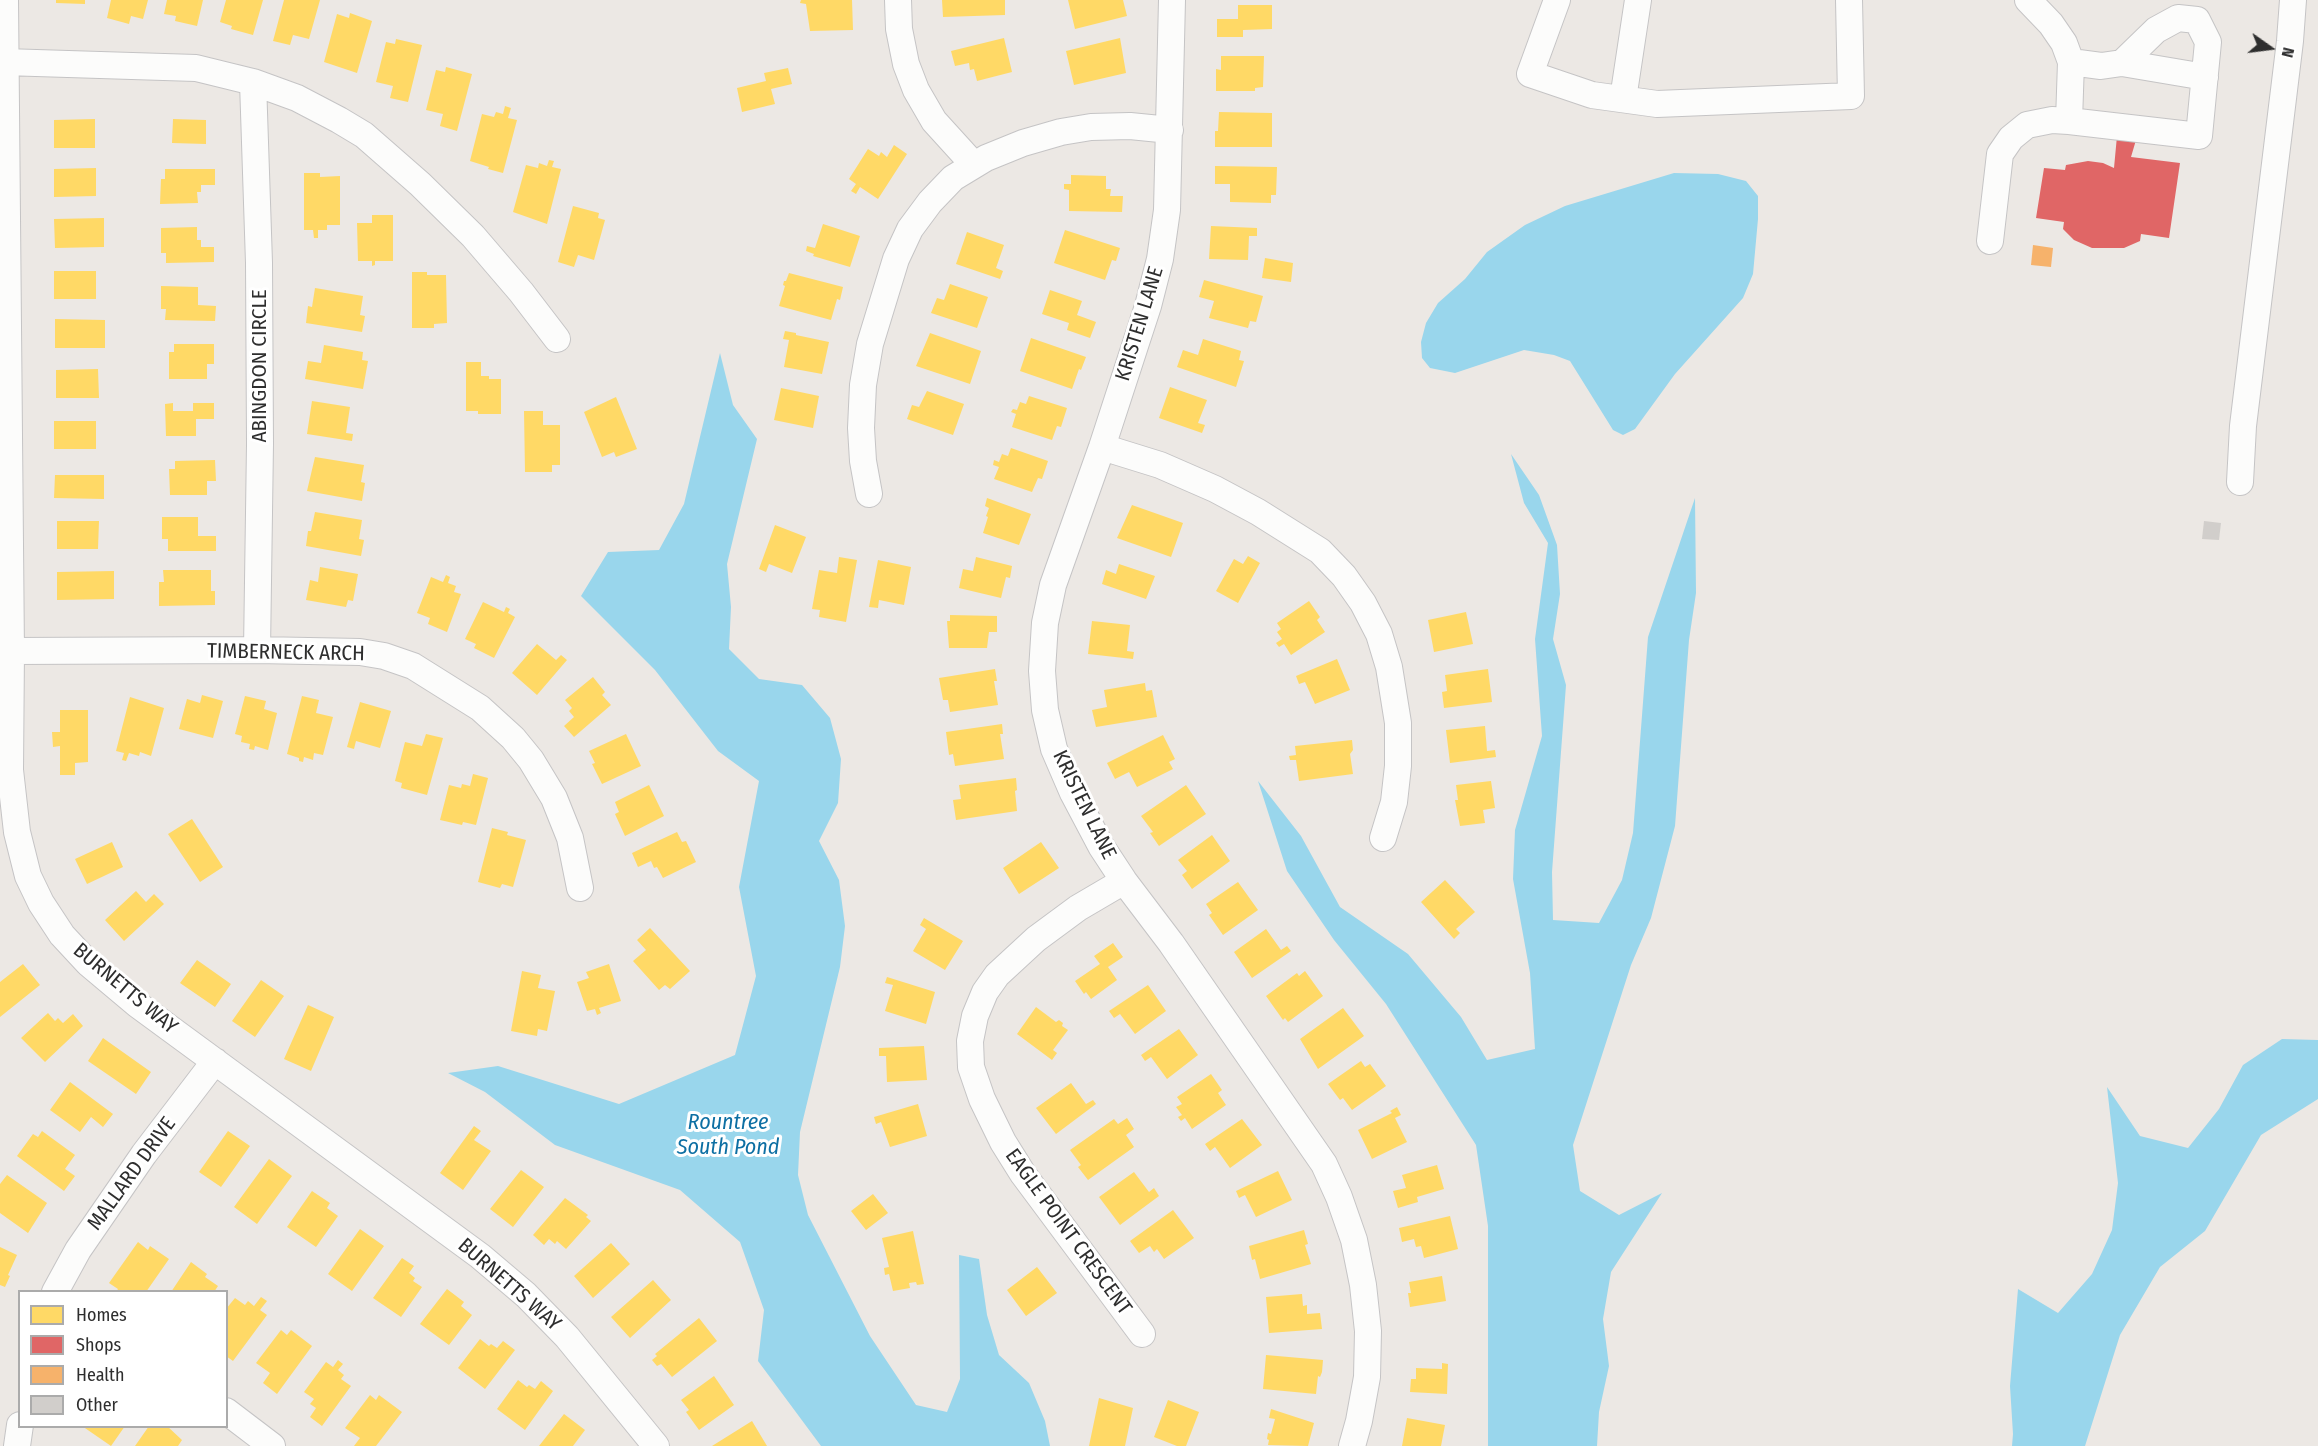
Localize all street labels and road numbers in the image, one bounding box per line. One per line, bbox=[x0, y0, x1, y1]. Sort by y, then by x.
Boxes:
street label: KRISTEN LANE bbox=[1111, 264, 1169, 384]
street label: ABINGDON CIRCLE bbox=[247, 289, 273, 443]
street label: TIMBERNECK ARCH bbox=[207, 639, 365, 667]
street label: KRISTEN LANE bbox=[1047, 746, 1121, 864]
street label: BURNETTS WAY bbox=[68, 938, 182, 1040]
street label: MALLARD DRIVE bbox=[82, 1112, 182, 1236]
street label: EAGLE POINT CRESCENT bbox=[999, 1144, 1137, 1320]
street label: BURNETTS WAY bbox=[452, 1233, 566, 1337]

